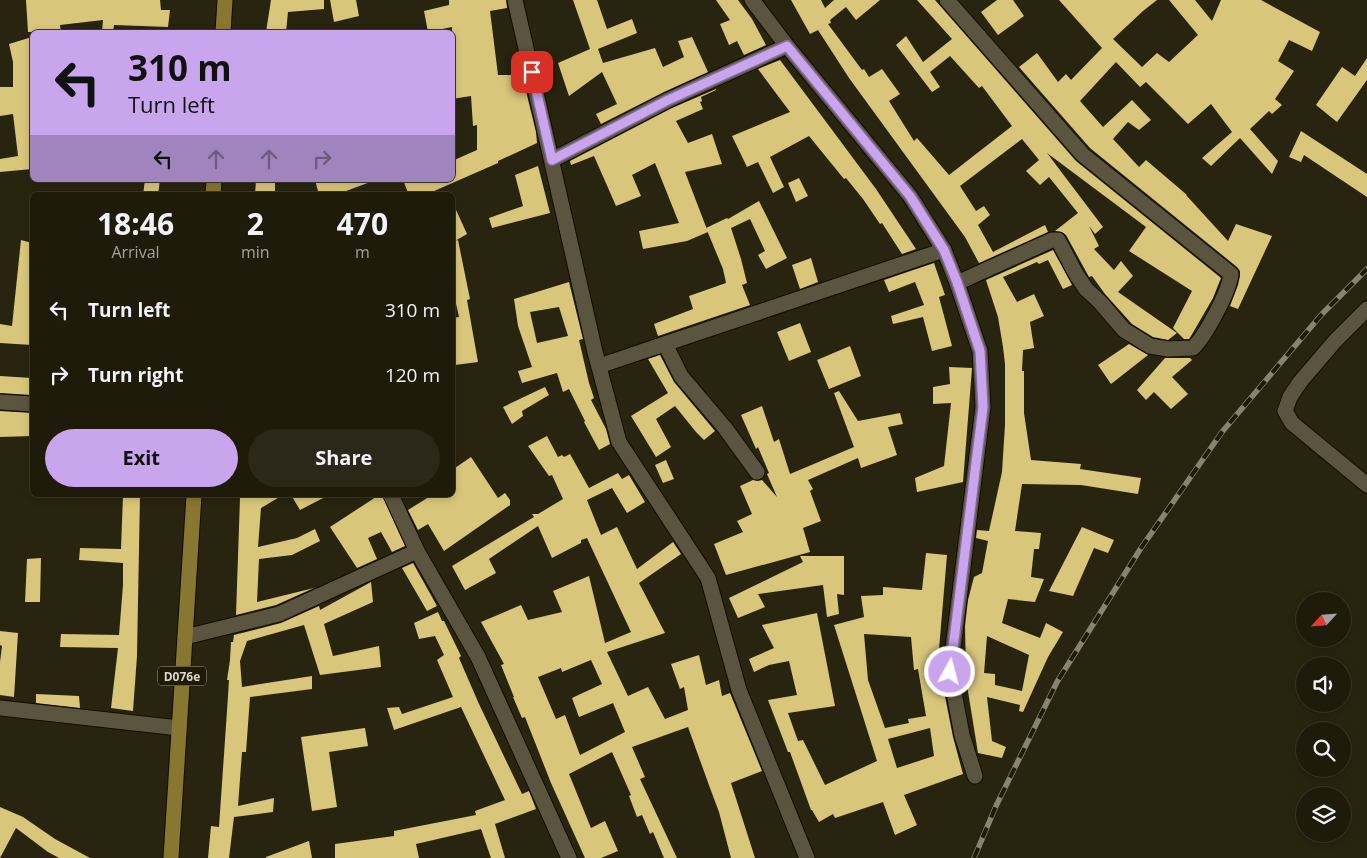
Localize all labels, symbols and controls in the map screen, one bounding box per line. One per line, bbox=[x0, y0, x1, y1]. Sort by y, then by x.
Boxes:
text: 310 m bbox=[128, 44, 232, 91]
icon: left bbox=[45, 50, 110, 115]
pin bbox=[511, 51, 553, 93]
icon: arrive bbox=[518, 58, 546, 86]
text: Turn left bbox=[128, 89, 215, 119]
icon: left bbox=[149, 145, 177, 173]
icon: ahead bbox=[202, 145, 230, 173]
icon: ahead bbox=[255, 145, 283, 173]
icon: right bbox=[308, 145, 336, 173]
text: 18:46 bbox=[97, 203, 174, 244]
text: 2 bbox=[247, 203, 264, 244]
text: 470 bbox=[337, 203, 388, 244]
text: Arrival bbox=[111, 241, 160, 263]
text: min bbox=[241, 241, 270, 263]
text: m bbox=[355, 241, 370, 263]
icon: left bbox=[45, 296, 73, 324]
text: Turn left bbox=[88, 297, 170, 323]
text: 310 m bbox=[385, 297, 440, 323]
icon: right bbox=[45, 361, 73, 389]
text: Turn right bbox=[88, 362, 183, 388]
text: 120 m bbox=[385, 362, 440, 388]
button: Exit bbox=[45, 429, 238, 487]
button: Share bbox=[248, 429, 440, 487]
north arrow bbox=[1296, 592, 1351, 648]
map controls bbox=[1296, 592, 1351, 842]
position arrow bbox=[923, 645, 975, 697]
button: sound bbox=[1296, 657, 1351, 712]
road number: D076e bbox=[158, 666, 206, 686]
button: search bbox=[1296, 722, 1351, 777]
button: layers bbox=[1296, 787, 1351, 842]

